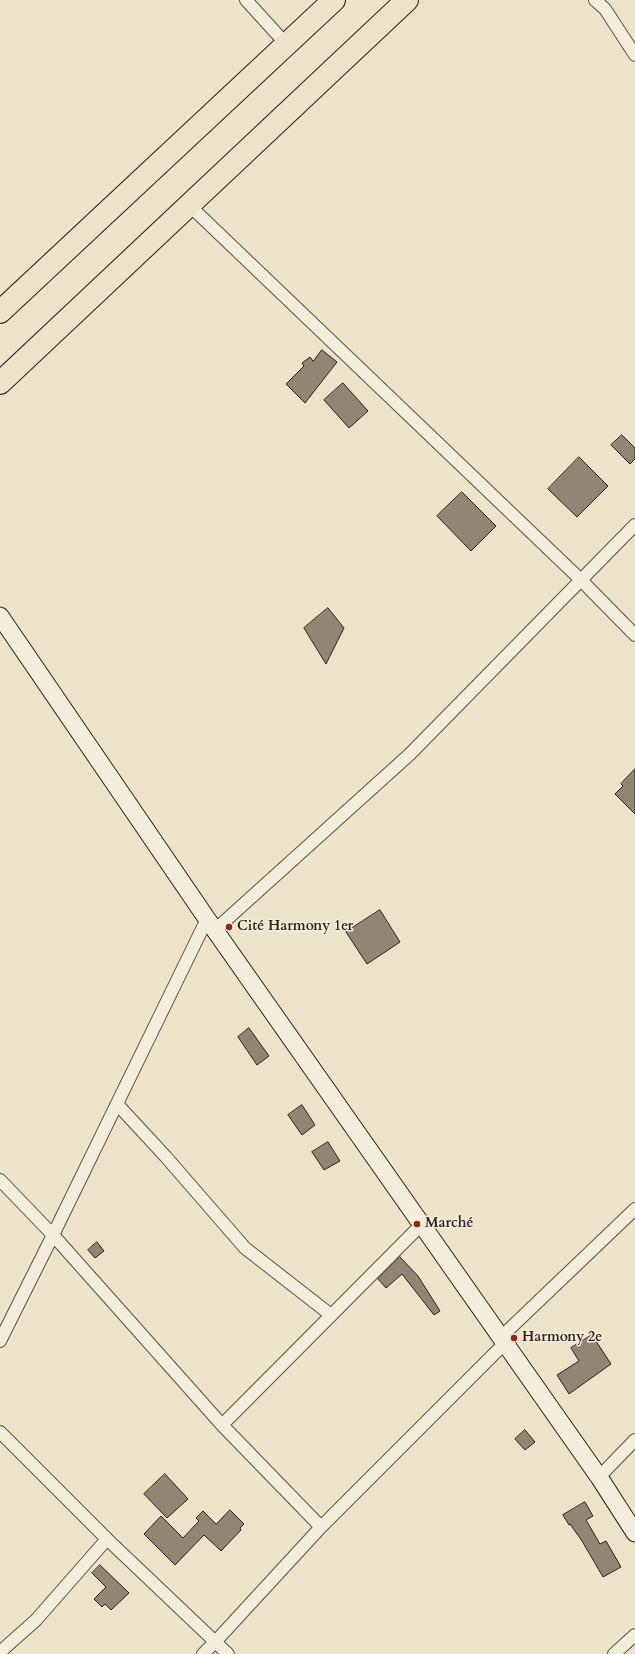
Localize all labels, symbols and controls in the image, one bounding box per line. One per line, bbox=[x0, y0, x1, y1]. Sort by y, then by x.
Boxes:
place label: Cité Harmony 1er bbox=[237, 919, 353, 935]
marker: Cité Harmony 1er bbox=[224, 922, 234, 932]
place label: Marché bbox=[425, 1216, 473, 1232]
marker: Marché bbox=[412, 1219, 422, 1229]
place label: Harmony 2e bbox=[522, 1330, 602, 1346]
marker: Harmony 2e bbox=[509, 1333, 519, 1343]

